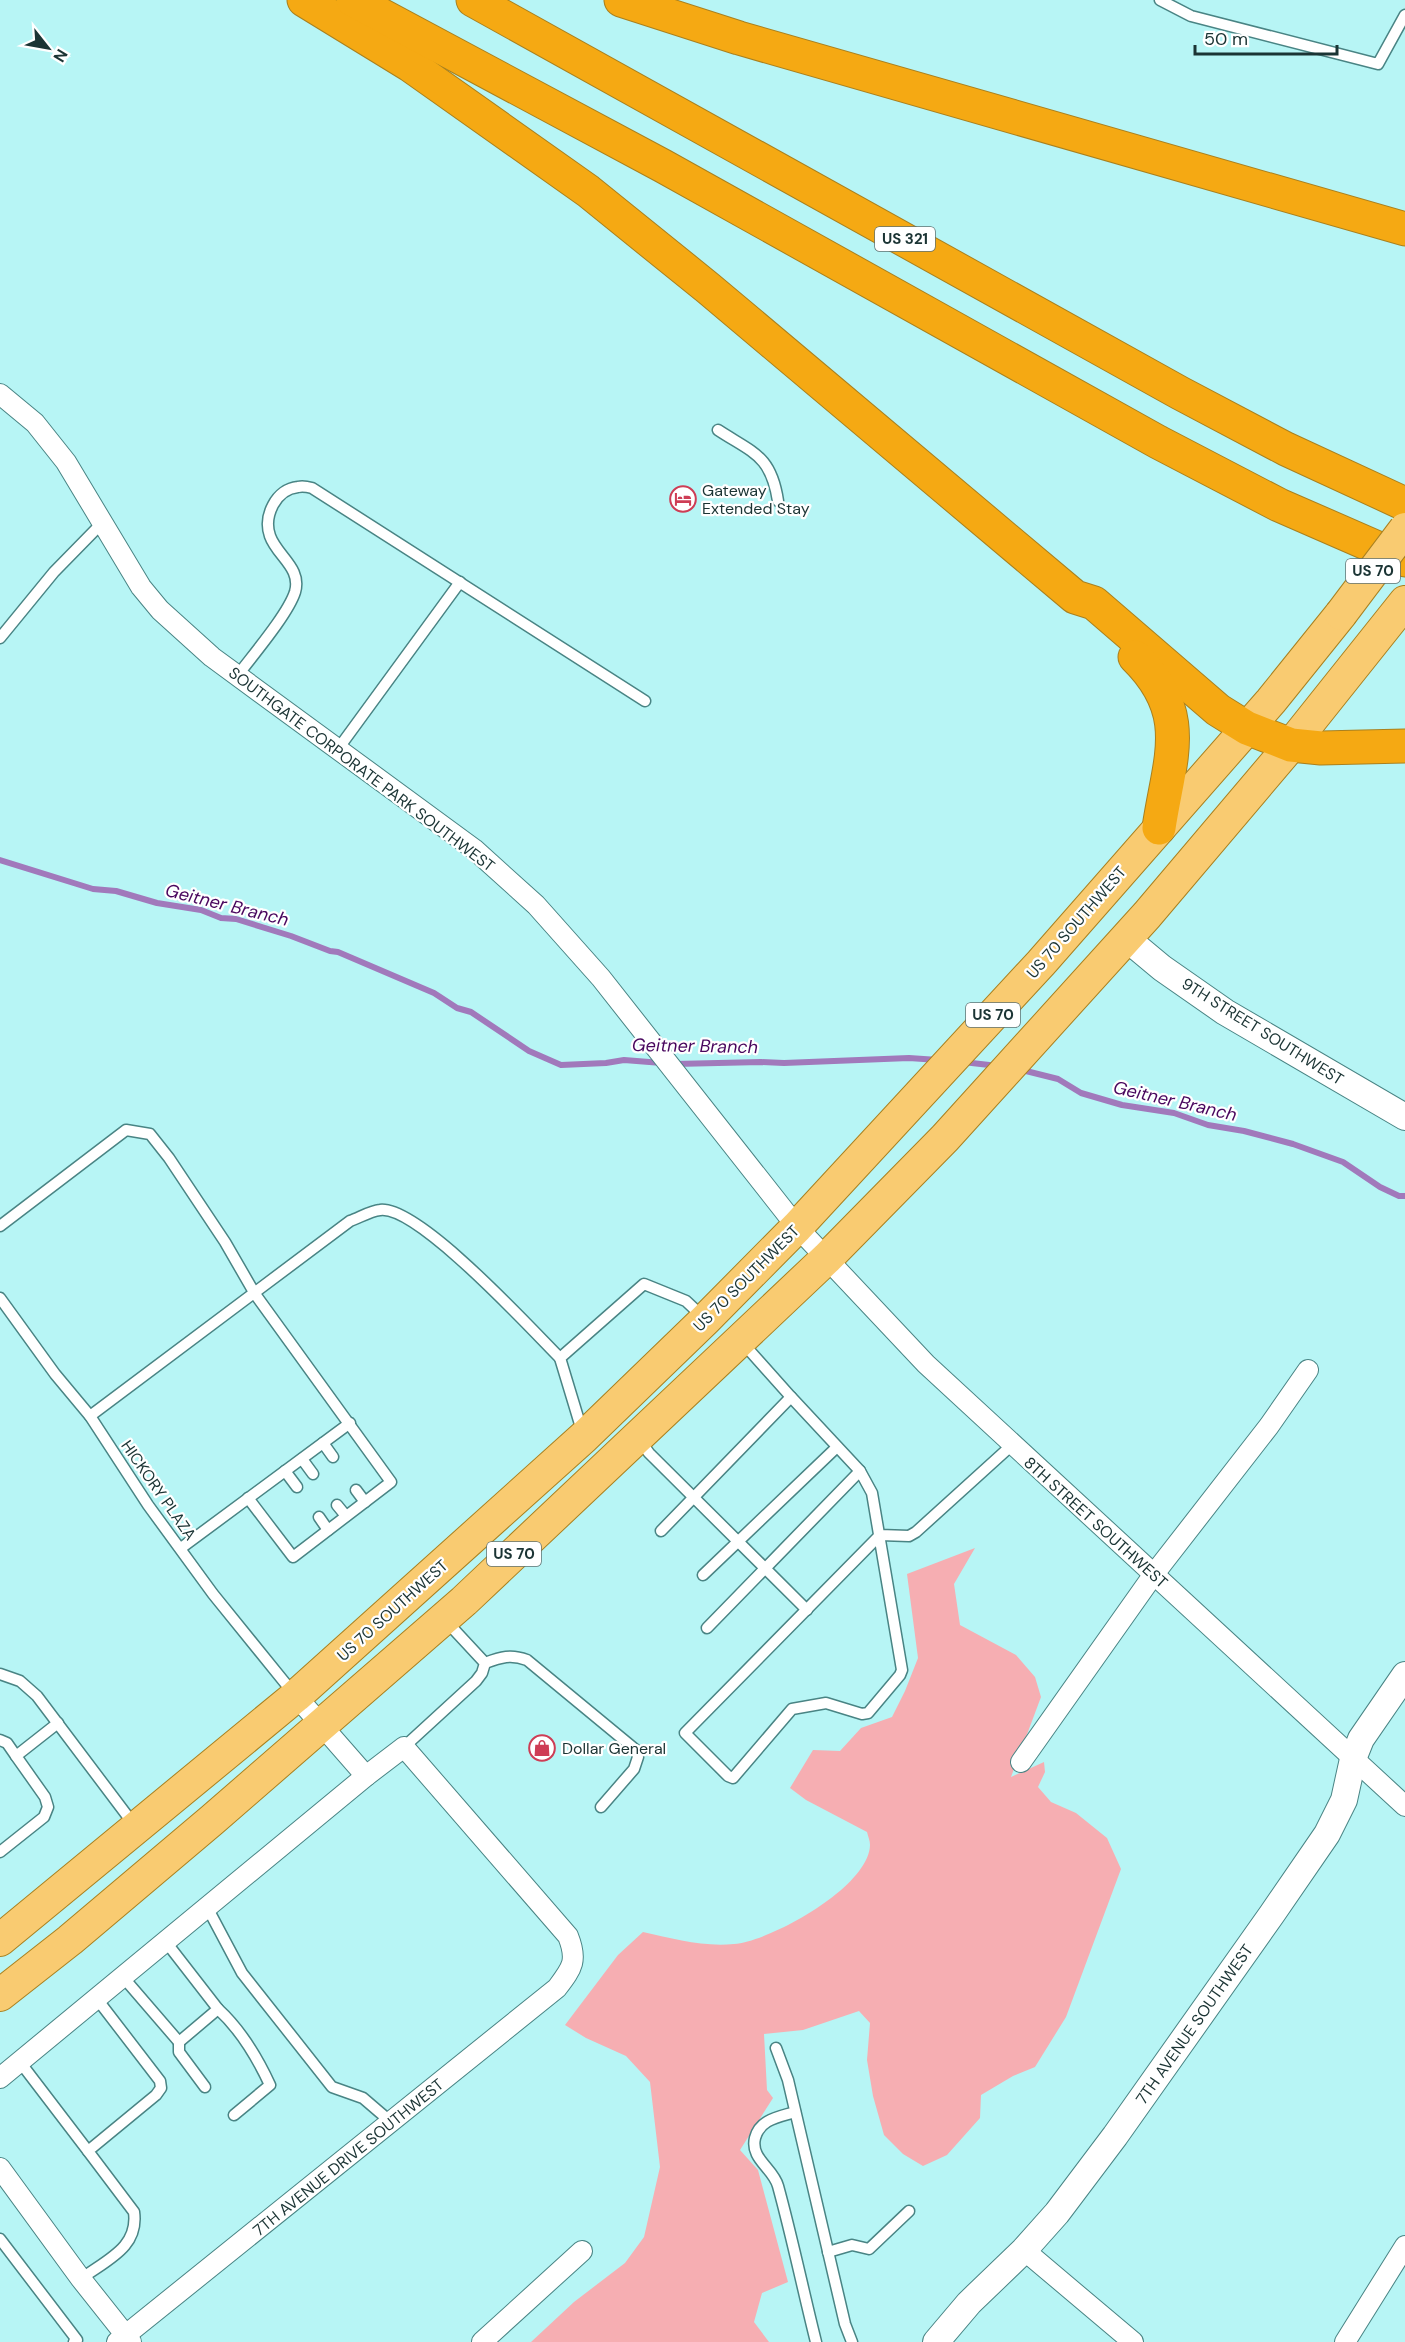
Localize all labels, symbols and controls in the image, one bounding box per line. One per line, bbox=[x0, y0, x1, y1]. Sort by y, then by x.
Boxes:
north arrow bbox=[18, 18, 78, 78]
scale bar bbox=[1195, 18, 1338, 56]
text: 50 m bbox=[1204, 27, 1248, 51]
text: N bbox=[48, 45, 72, 66]
road number: US 321 bbox=[875, 227, 935, 251]
place label: Gateway Extended Stay bbox=[702, 480, 810, 519]
hotel icon: Gateway Extended Stay bbox=[668, 484, 698, 514]
road number: US 70 bbox=[1346, 559, 1400, 583]
street label: SOUTHGATE CORPORATE PARK SOUTHWEST bbox=[224, 662, 499, 877]
street label: US 70 SOUTHWEST bbox=[1022, 862, 1131, 983]
water label: Geitner Branch bbox=[163, 878, 291, 932]
street label: 9TH STREET SOUTHWEST bbox=[1178, 973, 1348, 1090]
road number: US 70 bbox=[966, 1003, 1020, 1027]
water label: Geitner Branch bbox=[632, 1033, 758, 1059]
water label: Geitner Branch bbox=[1111, 1075, 1239, 1127]
street label: US 70 SOUTHWEST bbox=[689, 1221, 804, 1336]
street label: HICKORY PLAZA bbox=[116, 1436, 201, 1545]
street label: 8TH STREET SOUTHWEST bbox=[1019, 1452, 1172, 1593]
road number: US 70 bbox=[487, 1542, 541, 1566]
street label: US 70 SOUTHWEST bbox=[333, 1555, 452, 1666]
shop icon: Dollar General bbox=[527, 1733, 557, 1763]
place label: Dollar General bbox=[562, 1738, 666, 1759]
street label: 7TH AVENUE SOUTHWEST bbox=[1131, 1940, 1258, 2108]
street label: 7TH AVENUE DRIVE SOUTHWEST bbox=[249, 2074, 448, 2241]

